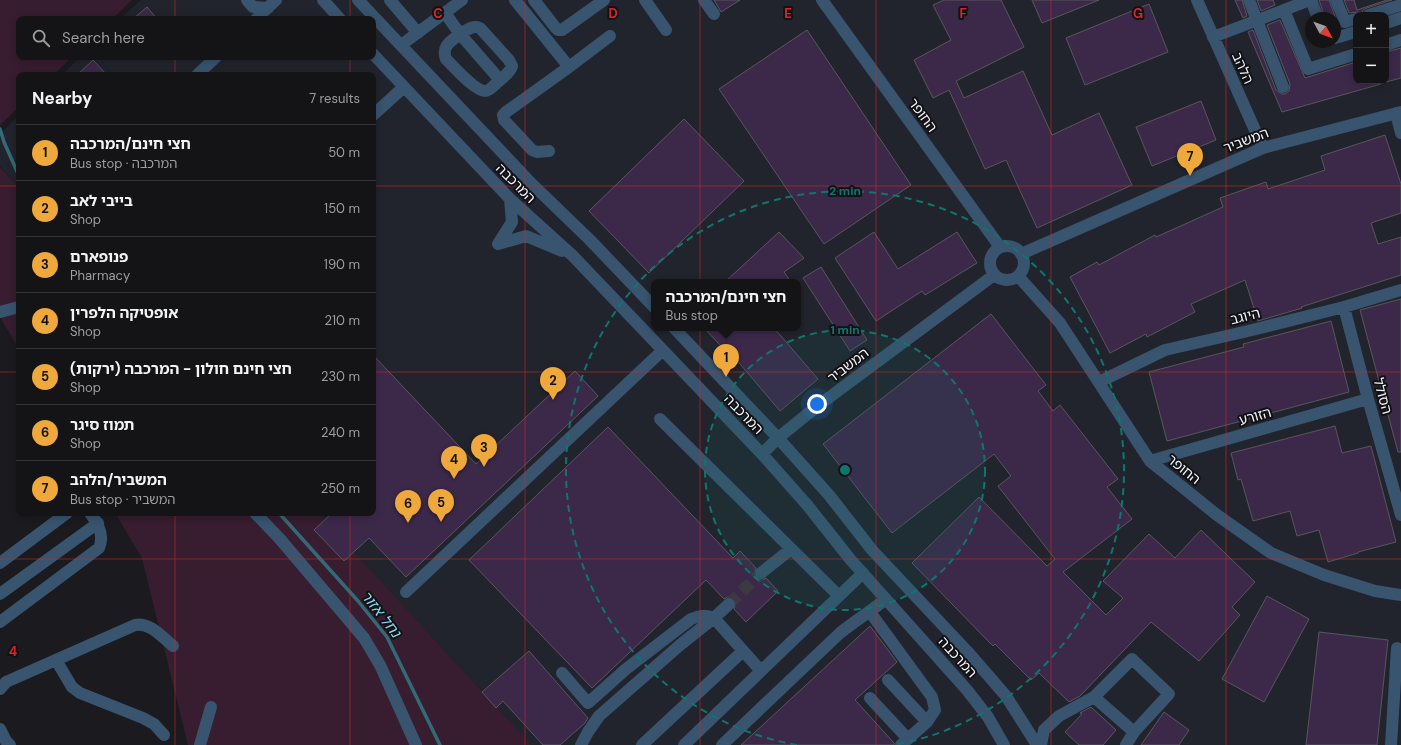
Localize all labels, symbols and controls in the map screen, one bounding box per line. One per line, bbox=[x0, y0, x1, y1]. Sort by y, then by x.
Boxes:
text: C bbox=[433, 5, 443, 22]
text: D bbox=[608, 5, 618, 22]
text: E bbox=[784, 5, 792, 22]
text: F bbox=[959, 5, 967, 22]
text: G bbox=[1133, 5, 1143, 22]
north arrow bbox=[1305, 12, 1341, 48]
map controls bbox=[1353, 12, 1389, 84]
button: + bbox=[1353, 12, 1389, 48]
search box bbox=[16, 16, 376, 60]
icon: search bbox=[30, 27, 52, 49]
text: Search here bbox=[62, 28, 145, 48]
button: − bbox=[1353, 48, 1389, 84]
street label: הלהב bbox=[1228, 49, 1258, 87]
text: Nearby bbox=[32, 87, 92, 109]
text: 7 results bbox=[309, 90, 360, 107]
street label: החופר bbox=[905, 94, 941, 136]
street label: המשביר bbox=[1221, 123, 1271, 157]
text: חצי חינם/המרכבה bbox=[70, 134, 191, 154]
pin: 7 bbox=[1177, 143, 1203, 176]
text: 1 bbox=[43, 144, 47, 161]
text: 50 m bbox=[328, 144, 360, 161]
text: Bus stop · המרכבה bbox=[70, 155, 177, 172]
street label: המרכבה bbox=[492, 159, 540, 207]
text: 2 min bbox=[829, 183, 861, 199]
text: בייבי לאב bbox=[70, 191, 133, 211]
text: 2 bbox=[41, 200, 49, 217]
text: 150 m bbox=[324, 200, 360, 217]
text: Shop bbox=[70, 211, 101, 228]
text: פנופארם bbox=[70, 247, 128, 267]
text: 3 bbox=[41, 256, 49, 273]
text: 190 m bbox=[324, 256, 360, 273]
text: Pharmacy bbox=[70, 267, 130, 284]
popup bbox=[651, 279, 801, 331]
text: חצי חינם/המרכבה bbox=[666, 287, 786, 307]
text: אופטיקה הלפרין bbox=[70, 303, 178, 323]
street label: היוגב bbox=[1228, 304, 1262, 328]
text: Bus stop bbox=[666, 307, 718, 324]
text: 4 bbox=[41, 312, 49, 329]
text: 210 m bbox=[325, 312, 360, 329]
text: 1 min bbox=[830, 322, 860, 338]
text: Shop bbox=[70, 323, 101, 340]
pin: 1 bbox=[713, 344, 739, 377]
street label: המשביר bbox=[824, 344, 872, 386]
text: חצי חינם חולון - המרכבה (ירקות) bbox=[70, 359, 292, 379]
pin: 2 bbox=[540, 367, 566, 400]
text: 5 bbox=[41, 368, 49, 385]
text: 230 m bbox=[321, 368, 360, 385]
street label: הסולל bbox=[1370, 376, 1396, 416]
text: Shop bbox=[70, 379, 101, 396]
street label: המרכבה bbox=[720, 390, 768, 438]
your location bbox=[807, 394, 827, 414]
street label: הזורע bbox=[1237, 403, 1273, 429]
text: תמוז סיגר bbox=[70, 415, 134, 435]
text: 6 bbox=[41, 424, 49, 441]
text: 240 m bbox=[321, 424, 360, 441]
pin: 3 bbox=[471, 434, 497, 467]
text: Shop bbox=[70, 435, 101, 452]
pin: 4 bbox=[441, 446, 467, 479]
street label: החופר bbox=[1164, 450, 1204, 488]
centre of rings bbox=[838, 463, 852, 477]
text: המשביר/הלהב bbox=[70, 470, 167, 490]
text: 7 bbox=[42, 480, 48, 497]
text: 250 m bbox=[321, 480, 360, 497]
pin: 5 bbox=[428, 489, 454, 522]
pin: 6 bbox=[395, 490, 421, 523]
text: Bus stop · המשביר bbox=[70, 491, 176, 508]
water label: נחל אזור bbox=[356, 586, 406, 643]
street label: המרכבה bbox=[935, 633, 981, 681]
text: 4 bbox=[9, 643, 17, 660]

